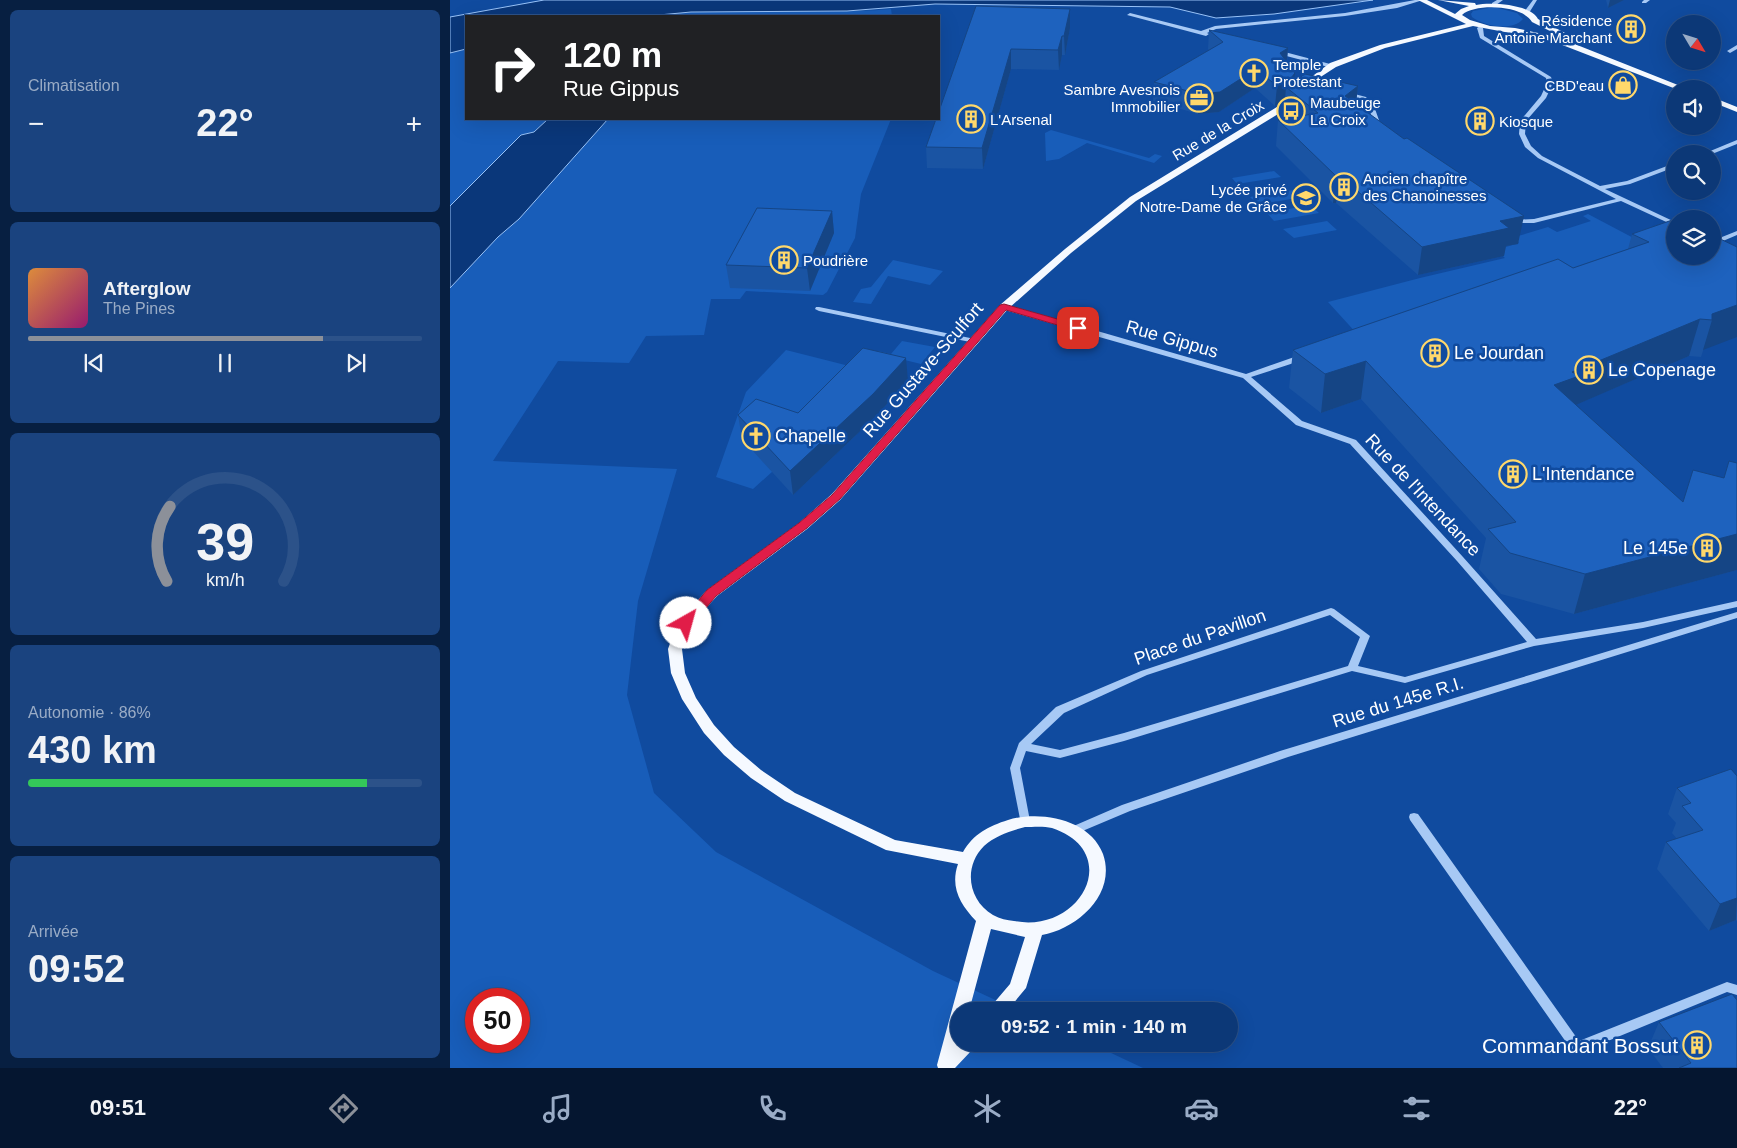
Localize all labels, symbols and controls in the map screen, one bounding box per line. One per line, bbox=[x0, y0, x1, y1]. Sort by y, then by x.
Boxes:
place label: Résidence Antoine Marchant bbox=[1494, 12, 1613, 46]
building icon: Résidence Antoine Marchant bbox=[1616, 14, 1646, 44]
north arrow bbox=[1666, 15, 1721, 70]
map controls bbox=[1666, 15, 1721, 265]
icon: right bbox=[480, 35, 545, 100]
text: 120 m bbox=[563, 35, 662, 74]
place label: Temple Protestant bbox=[1273, 56, 1342, 90]
church icon: Temple Protestant bbox=[1239, 58, 1269, 88]
shop icon: CBD'eau bbox=[1608, 70, 1638, 100]
text: Rue Gippus bbox=[563, 76, 679, 101]
text: Climatisation bbox=[28, 77, 120, 94]
place label: CBD'eau bbox=[1544, 77, 1604, 94]
button: sound bbox=[1666, 80, 1721, 135]
place label: Sambre Avesnois Immobilier bbox=[1064, 81, 1180, 115]
office icon: Sambre Avesnois Immobilier bbox=[1184, 83, 1214, 113]
place label: Maubeuge La Croix bbox=[1310, 94, 1381, 128]
street label: Rue de la Croix bbox=[1169, 96, 1267, 164]
bus stop icon: Maubeuge La Croix bbox=[1276, 96, 1306, 126]
text: 22° bbox=[196, 102, 254, 144]
building icon: L'Arsenal bbox=[956, 104, 986, 134]
building icon: Kiosque bbox=[1465, 106, 1495, 136]
text: − bbox=[28, 108, 44, 139]
text: + bbox=[406, 108, 422, 139]
place label: L'Arsenal bbox=[990, 111, 1052, 128]
place label: Kiosque bbox=[1499, 113, 1553, 130]
button: search bbox=[1666, 145, 1721, 200]
place label: Ancien chapître des Chanoinesses bbox=[1363, 170, 1486, 204]
building icon: Ancien chapître des Chanoinesses bbox=[1329, 172, 1359, 202]
place label: Lycée privé Notre-Dame de Grâce bbox=[1139, 181, 1287, 215]
school or university icon: Lycée privé Notre-Dame de Grâce bbox=[1291, 183, 1321, 213]
button: layers bbox=[1666, 210, 1721, 265]
building icon: Poudrière bbox=[769, 245, 799, 275]
place label: Poudrière bbox=[803, 252, 868, 269]
text: Afterglow bbox=[103, 278, 191, 299]
street label: Rue Gustave-Sculfort bbox=[859, 299, 987, 441]
text: The Pines bbox=[103, 300, 175, 317]
pin bbox=[1057, 307, 1099, 349]
icon: arrive bbox=[1064, 314, 1092, 342]
street label: Rue Gippus bbox=[1124, 316, 1220, 362]
building icon: Le Jourdan bbox=[1420, 338, 1450, 368]
place label: Le Jourdan bbox=[1454, 343, 1544, 363]
icon: previous bbox=[80, 349, 108, 377]
icon: pause bbox=[211, 349, 239, 377]
icon: next bbox=[342, 349, 370, 377]
building icon: Le Copenage bbox=[1574, 355, 1604, 385]
place label: Le Copenage bbox=[1608, 360, 1716, 380]
church icon: Chapelle bbox=[741, 421, 771, 451]
place label: Chapelle bbox=[775, 426, 846, 446]
street label: Rue de l'Intendance bbox=[1361, 430, 1485, 560]
building icon: L'Intendance bbox=[1498, 459, 1528, 489]
place label: L'Intendance bbox=[1532, 464, 1635, 484]
text: 39 bbox=[196, 513, 254, 571]
building icon: Le 145e bbox=[1692, 533, 1722, 563]
place label: Le 145e bbox=[1623, 538, 1688, 558]
text: km/h bbox=[206, 570, 244, 590]
position arrow bbox=[659, 596, 711, 648]
street label: Place du Pavillon bbox=[1131, 605, 1269, 669]
street label: Rue du 145e R.I. bbox=[1330, 673, 1466, 731]
text: Autonomie · 86% bbox=[28, 704, 151, 721]
text: 430 km bbox=[28, 729, 157, 771]
text: Arrivée bbox=[28, 923, 79, 940]
text: 09:52 bbox=[28, 948, 125, 990]
speed limit sign: 50 bbox=[465, 988, 530, 1053]
text: 09:52 · 1 min · 140 m bbox=[1001, 1016, 1187, 1037]
building icon: Commandant Bossut bbox=[1682, 1030, 1712, 1060]
place label: Commandant Bossut bbox=[1482, 1034, 1678, 1057]
icon: directions bbox=[326, 1091, 361, 1126]
icon: music bbox=[540, 1091, 575, 1126]
icon: phone bbox=[755, 1091, 790, 1126]
icon: climate bbox=[970, 1091, 1005, 1126]
icon: car bbox=[1184, 1091, 1219, 1126]
icon: filters bbox=[1399, 1091, 1434, 1126]
text: 09:51 bbox=[90, 1095, 146, 1120]
text: 22° bbox=[1614, 1095, 1647, 1120]

